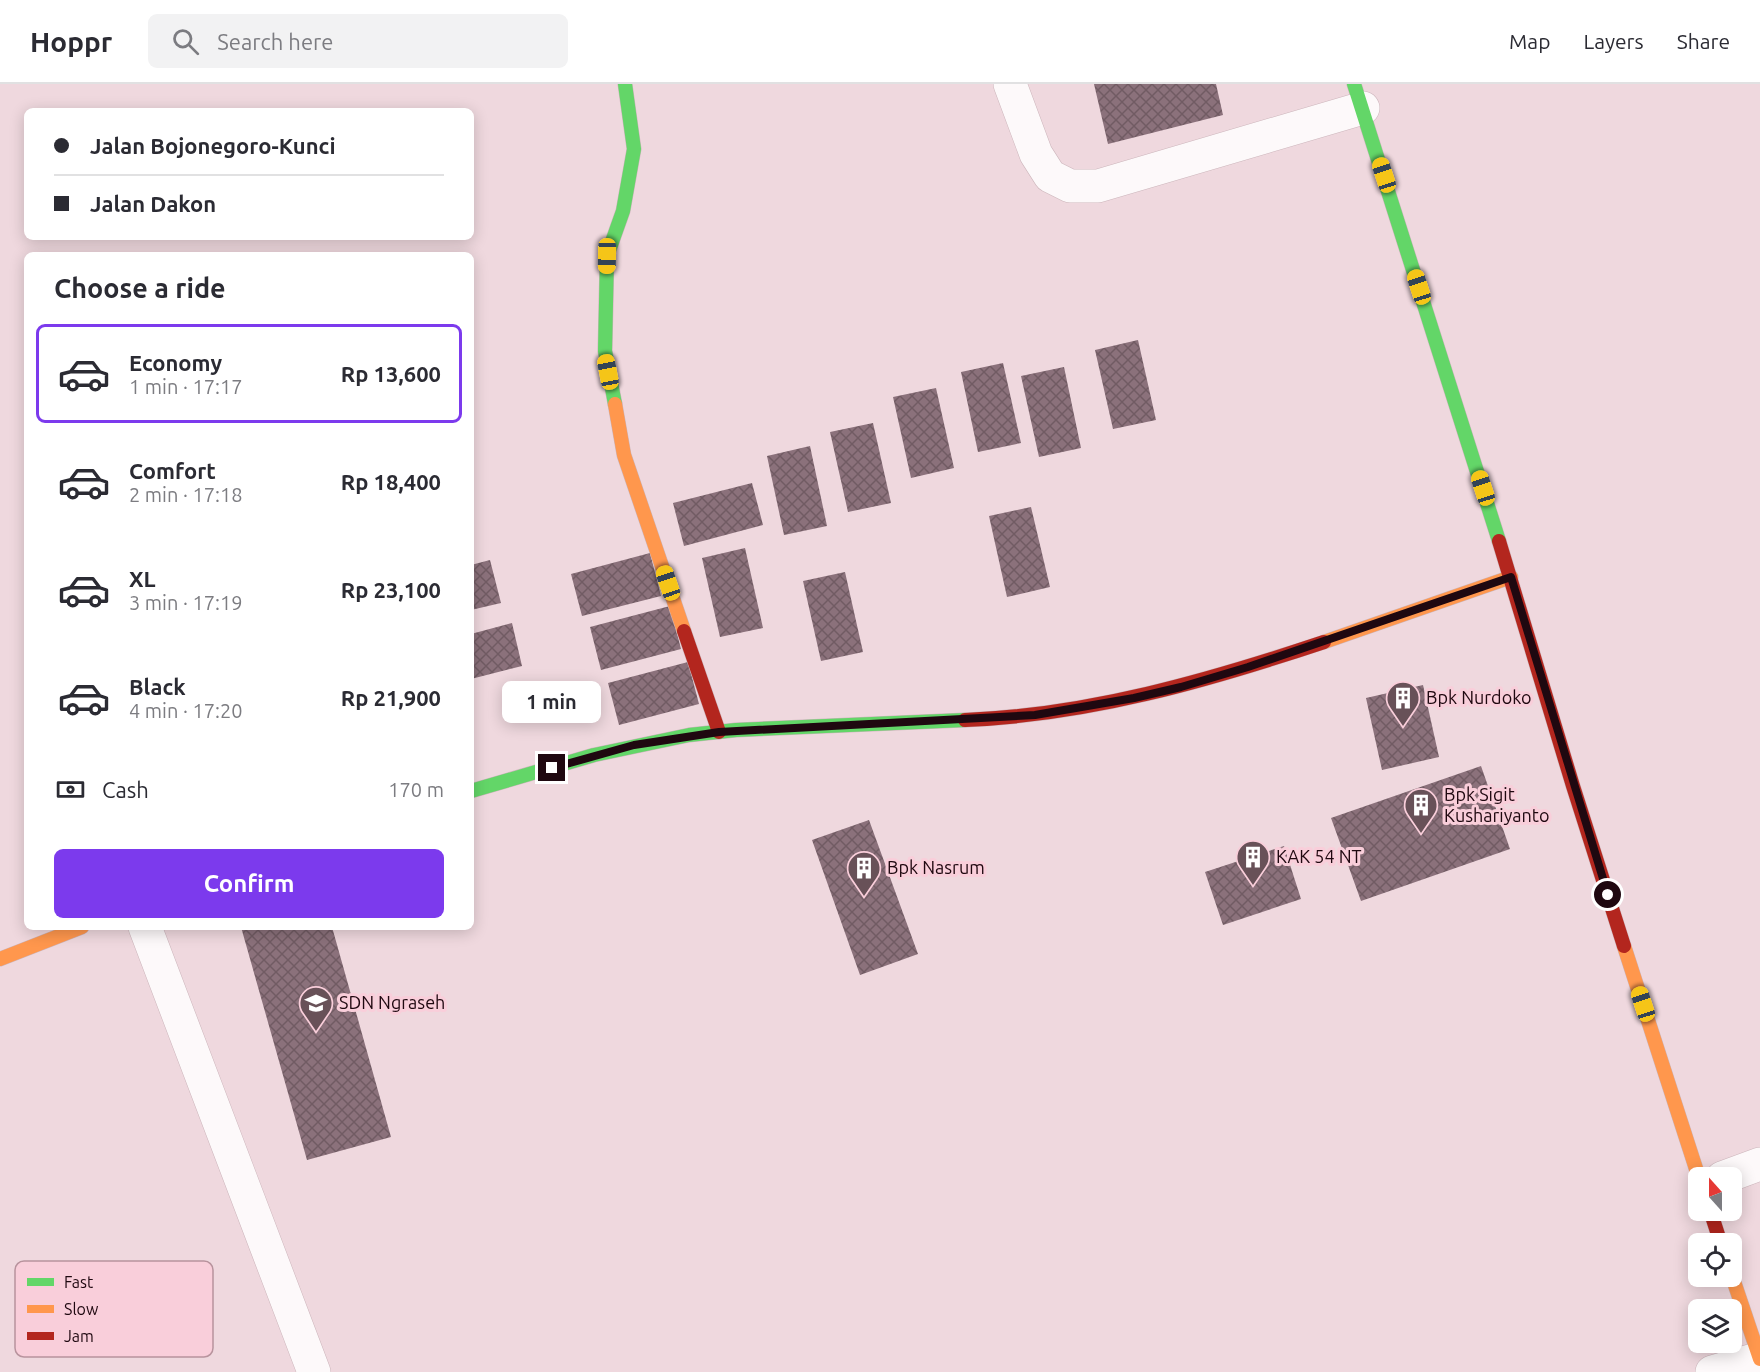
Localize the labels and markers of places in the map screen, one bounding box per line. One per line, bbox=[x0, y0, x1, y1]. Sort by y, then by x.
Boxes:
building icon: Bpk Nurdoko bbox=[1385, 680, 1421, 727]
place label: Bpk Nurdoko bbox=[1426, 687, 1531, 707]
place label: Bpk Sigit Kushariyanto bbox=[1444, 784, 1549, 825]
building icon: Bpk Sigit Kushariyanto bbox=[1403, 787, 1439, 834]
building icon: KAK 54 NT bbox=[1235, 839, 1271, 886]
place label: KAK 54 NT bbox=[1276, 846, 1362, 866]
building icon: Bpk Nasrum bbox=[846, 850, 882, 897]
place label: Bpk Nasrum bbox=[887, 857, 985, 877]
school or university icon: SDN Ngraseh bbox=[298, 985, 334, 1032]
place label: SDN Ngraseh bbox=[339, 992, 445, 1012]

